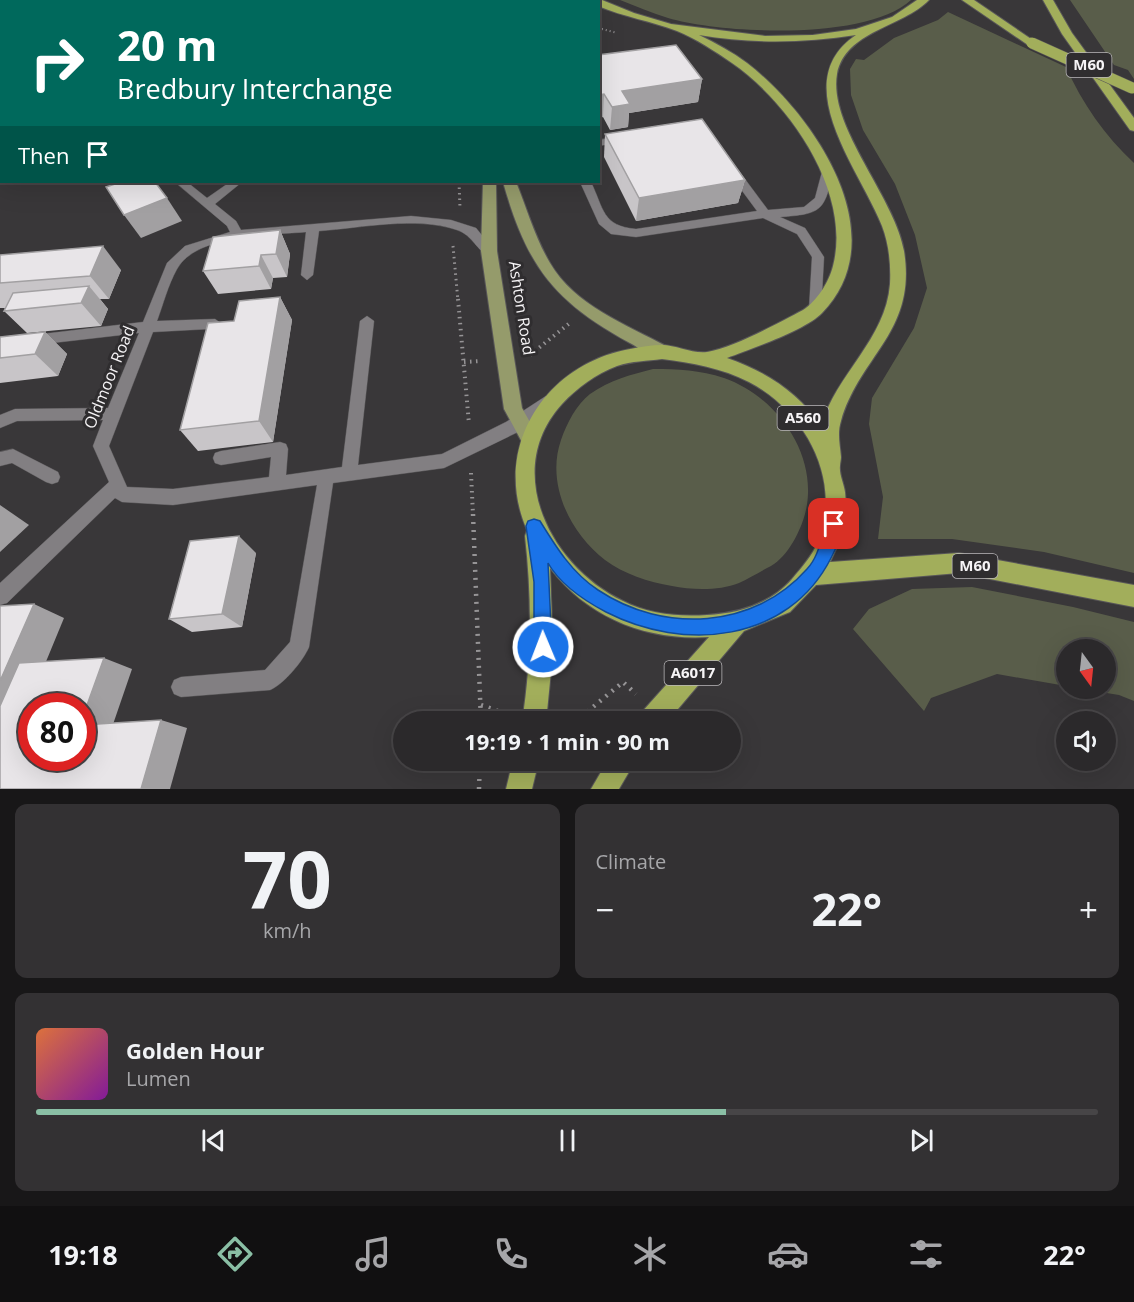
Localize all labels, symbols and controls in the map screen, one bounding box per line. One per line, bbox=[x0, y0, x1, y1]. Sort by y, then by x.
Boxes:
text: 20 m bbox=[117, 16, 217, 73]
icon: right bbox=[18, 24, 96, 102]
road number: M60 bbox=[1066, 53, 1112, 77]
text: Bredbury Interchange bbox=[117, 70, 393, 107]
icon: arrive bbox=[81, 138, 114, 171]
text: Then bbox=[18, 140, 69, 170]
street label: Ashton Road bbox=[504, 259, 540, 357]
street label: Oldmoor Road bbox=[78, 322, 140, 432]
road number: A560 bbox=[778, 406, 828, 430]
pin bbox=[808, 498, 859, 549]
icon: arrive bbox=[817, 507, 850, 540]
road number: M60 bbox=[952, 554, 998, 578]
position arrow bbox=[511, 615, 575, 679]
north arrow bbox=[1056, 639, 1116, 699]
map controls bbox=[1056, 639, 1116, 771]
road number: A6017 bbox=[664, 661, 722, 685]
speed limit sign: 80 bbox=[18, 693, 96, 771]
button: sound bbox=[1056, 711, 1116, 771]
text: 19:19 · 1 min · 90 m bbox=[464, 726, 670, 756]
text: 70 bbox=[243, 825, 332, 931]
text: Climate bbox=[596, 848, 666, 875]
text: 22° bbox=[811, 878, 882, 939]
text: − bbox=[596, 887, 614, 932]
text: + bbox=[1079, 887, 1098, 932]
text: km/h bbox=[263, 917, 312, 944]
text: Golden Hour bbox=[126, 1035, 264, 1065]
text: Lumen bbox=[126, 1065, 191, 1092]
icon: previous bbox=[197, 1124, 230, 1157]
icon: pause bbox=[551, 1124, 584, 1157]
icon: next bbox=[905, 1124, 938, 1157]
icon: directions bbox=[214, 1233, 256, 1275]
icon: music bbox=[352, 1233, 394, 1275]
icon: phone bbox=[490, 1233, 532, 1275]
icon: climate bbox=[629, 1233, 671, 1275]
icon: car bbox=[767, 1233, 809, 1275]
icon: filters bbox=[905, 1233, 947, 1275]
text: 19:18 bbox=[48, 1236, 118, 1273]
text: 22° bbox=[1043, 1236, 1086, 1273]

